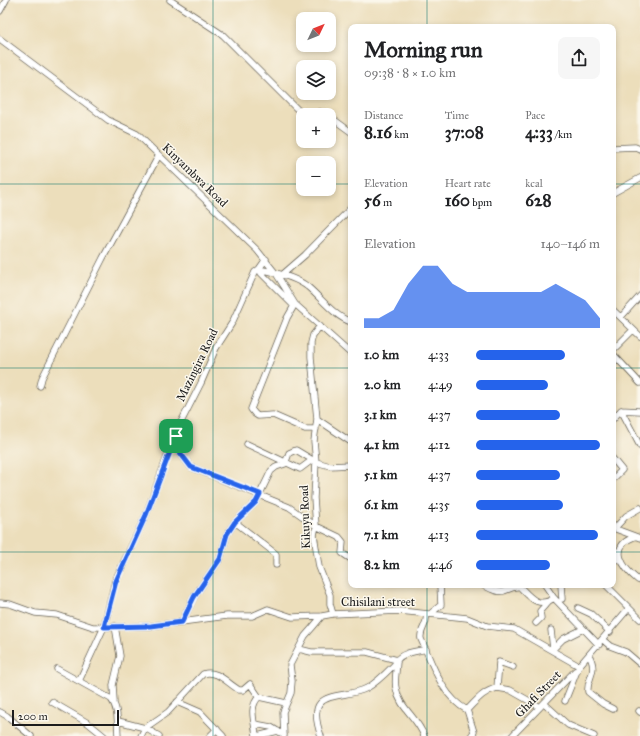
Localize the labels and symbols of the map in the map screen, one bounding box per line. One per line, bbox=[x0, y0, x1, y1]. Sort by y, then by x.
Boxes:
north arrow bbox=[296, 12, 336, 52]
street label: Kinyambwa Road bbox=[159, 140, 231, 210]
street label: Mazingira Road bbox=[173, 326, 222, 404]
pin bbox=[159, 419, 193, 453]
street label: Kikuyu Road bbox=[297, 485, 313, 549]
street label: Chisilani street bbox=[341, 595, 416, 609]
street label: Ghafi Street bbox=[512, 667, 564, 720]
scale bar bbox=[12, 708, 119, 727]

